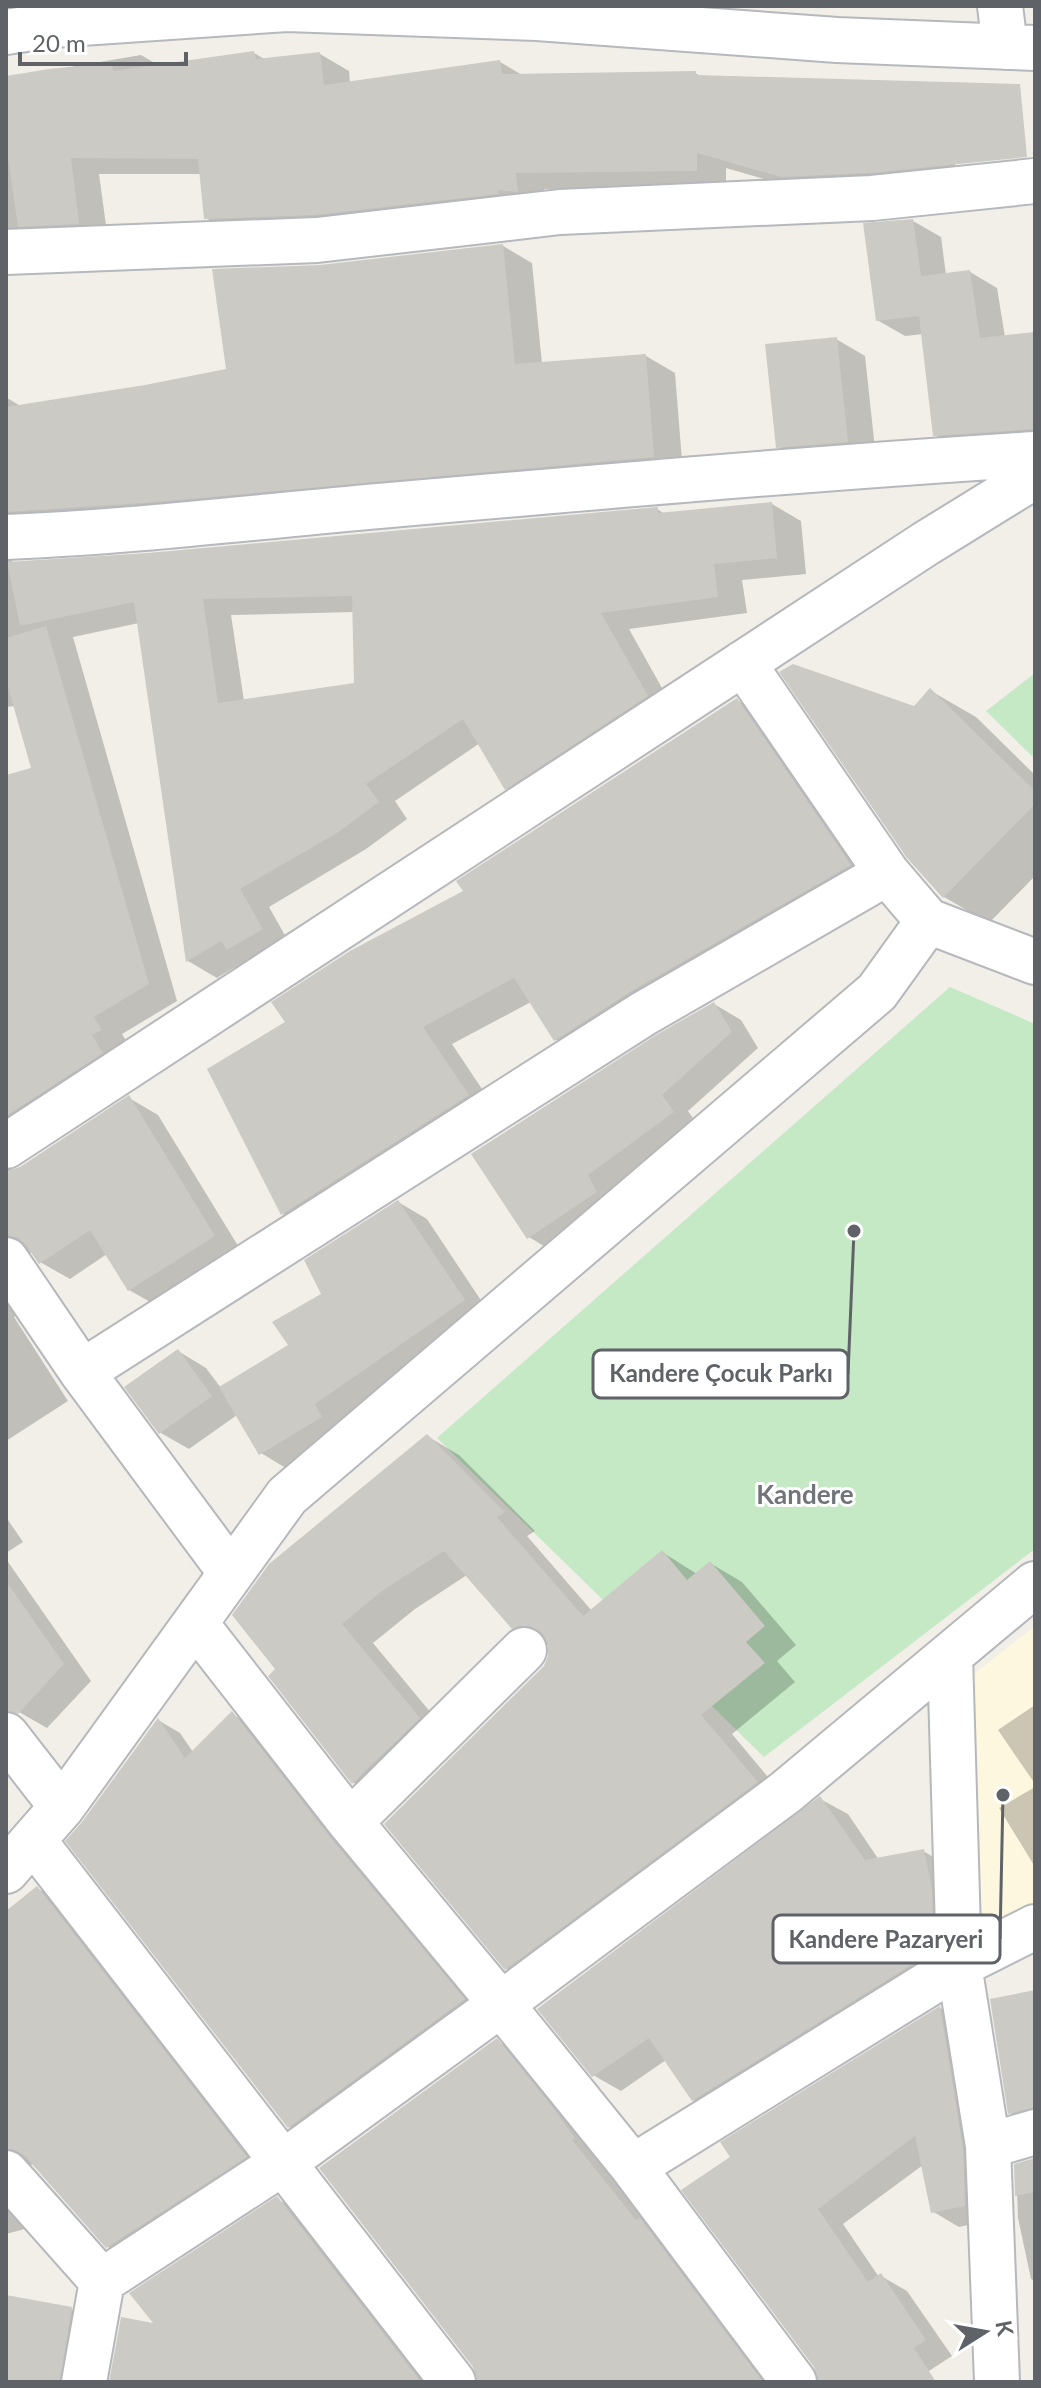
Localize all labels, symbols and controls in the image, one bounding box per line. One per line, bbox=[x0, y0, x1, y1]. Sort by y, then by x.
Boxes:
scale bar bbox=[20, 16, 186, 66]
text: 20 m bbox=[32, 28, 86, 57]
callout: Kandere Çocuk Parkı bbox=[593, 1350, 848, 1398]
text: Kandere Çocuk Parkı bbox=[609, 1358, 833, 1387]
district label: Kandere bbox=[756, 1478, 854, 1510]
callout: Kandere Pazaryeri bbox=[773, 1915, 1000, 1963]
text: Kandere Pazaryeri bbox=[789, 1924, 983, 1953]
north arrow bbox=[945, 2292, 1025, 2372]
text: K bbox=[990, 2318, 1020, 2339]

